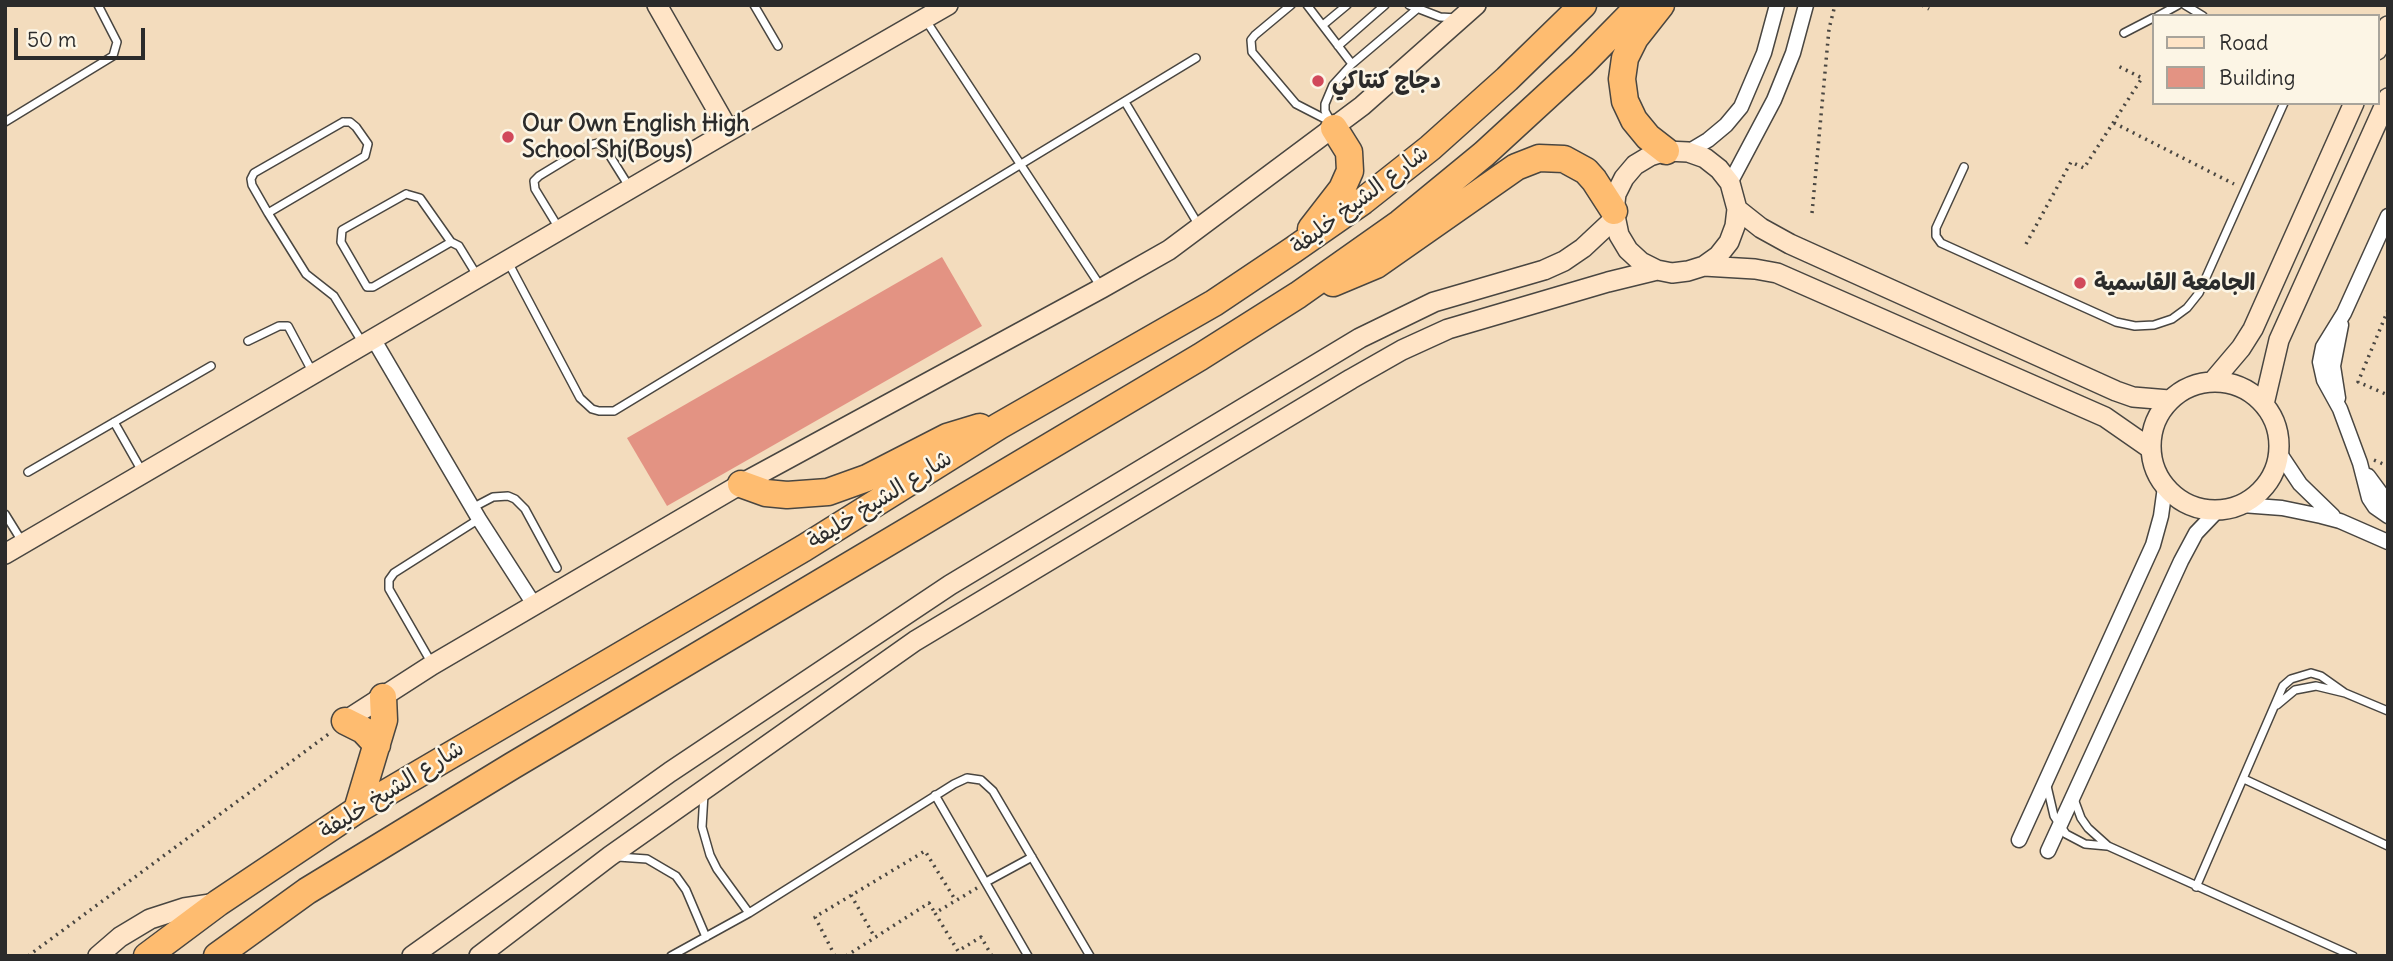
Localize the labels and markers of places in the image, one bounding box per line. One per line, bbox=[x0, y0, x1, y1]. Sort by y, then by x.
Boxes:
place label: دجاج كنتاكي bbox=[1332, 67, 1441, 95]
marker: دجاج كنتاكي bbox=[1310, 73, 1326, 89]
place label: Our Own English High School Shj(Boys) bbox=[522, 110, 750, 164]
marker: Our Own English High School Shj(Boys) bbox=[500, 129, 516, 145]
place label: الجامعة القاسمية bbox=[2094, 269, 2256, 297]
marker: الجامعة القاسمية bbox=[2072, 275, 2088, 291]

